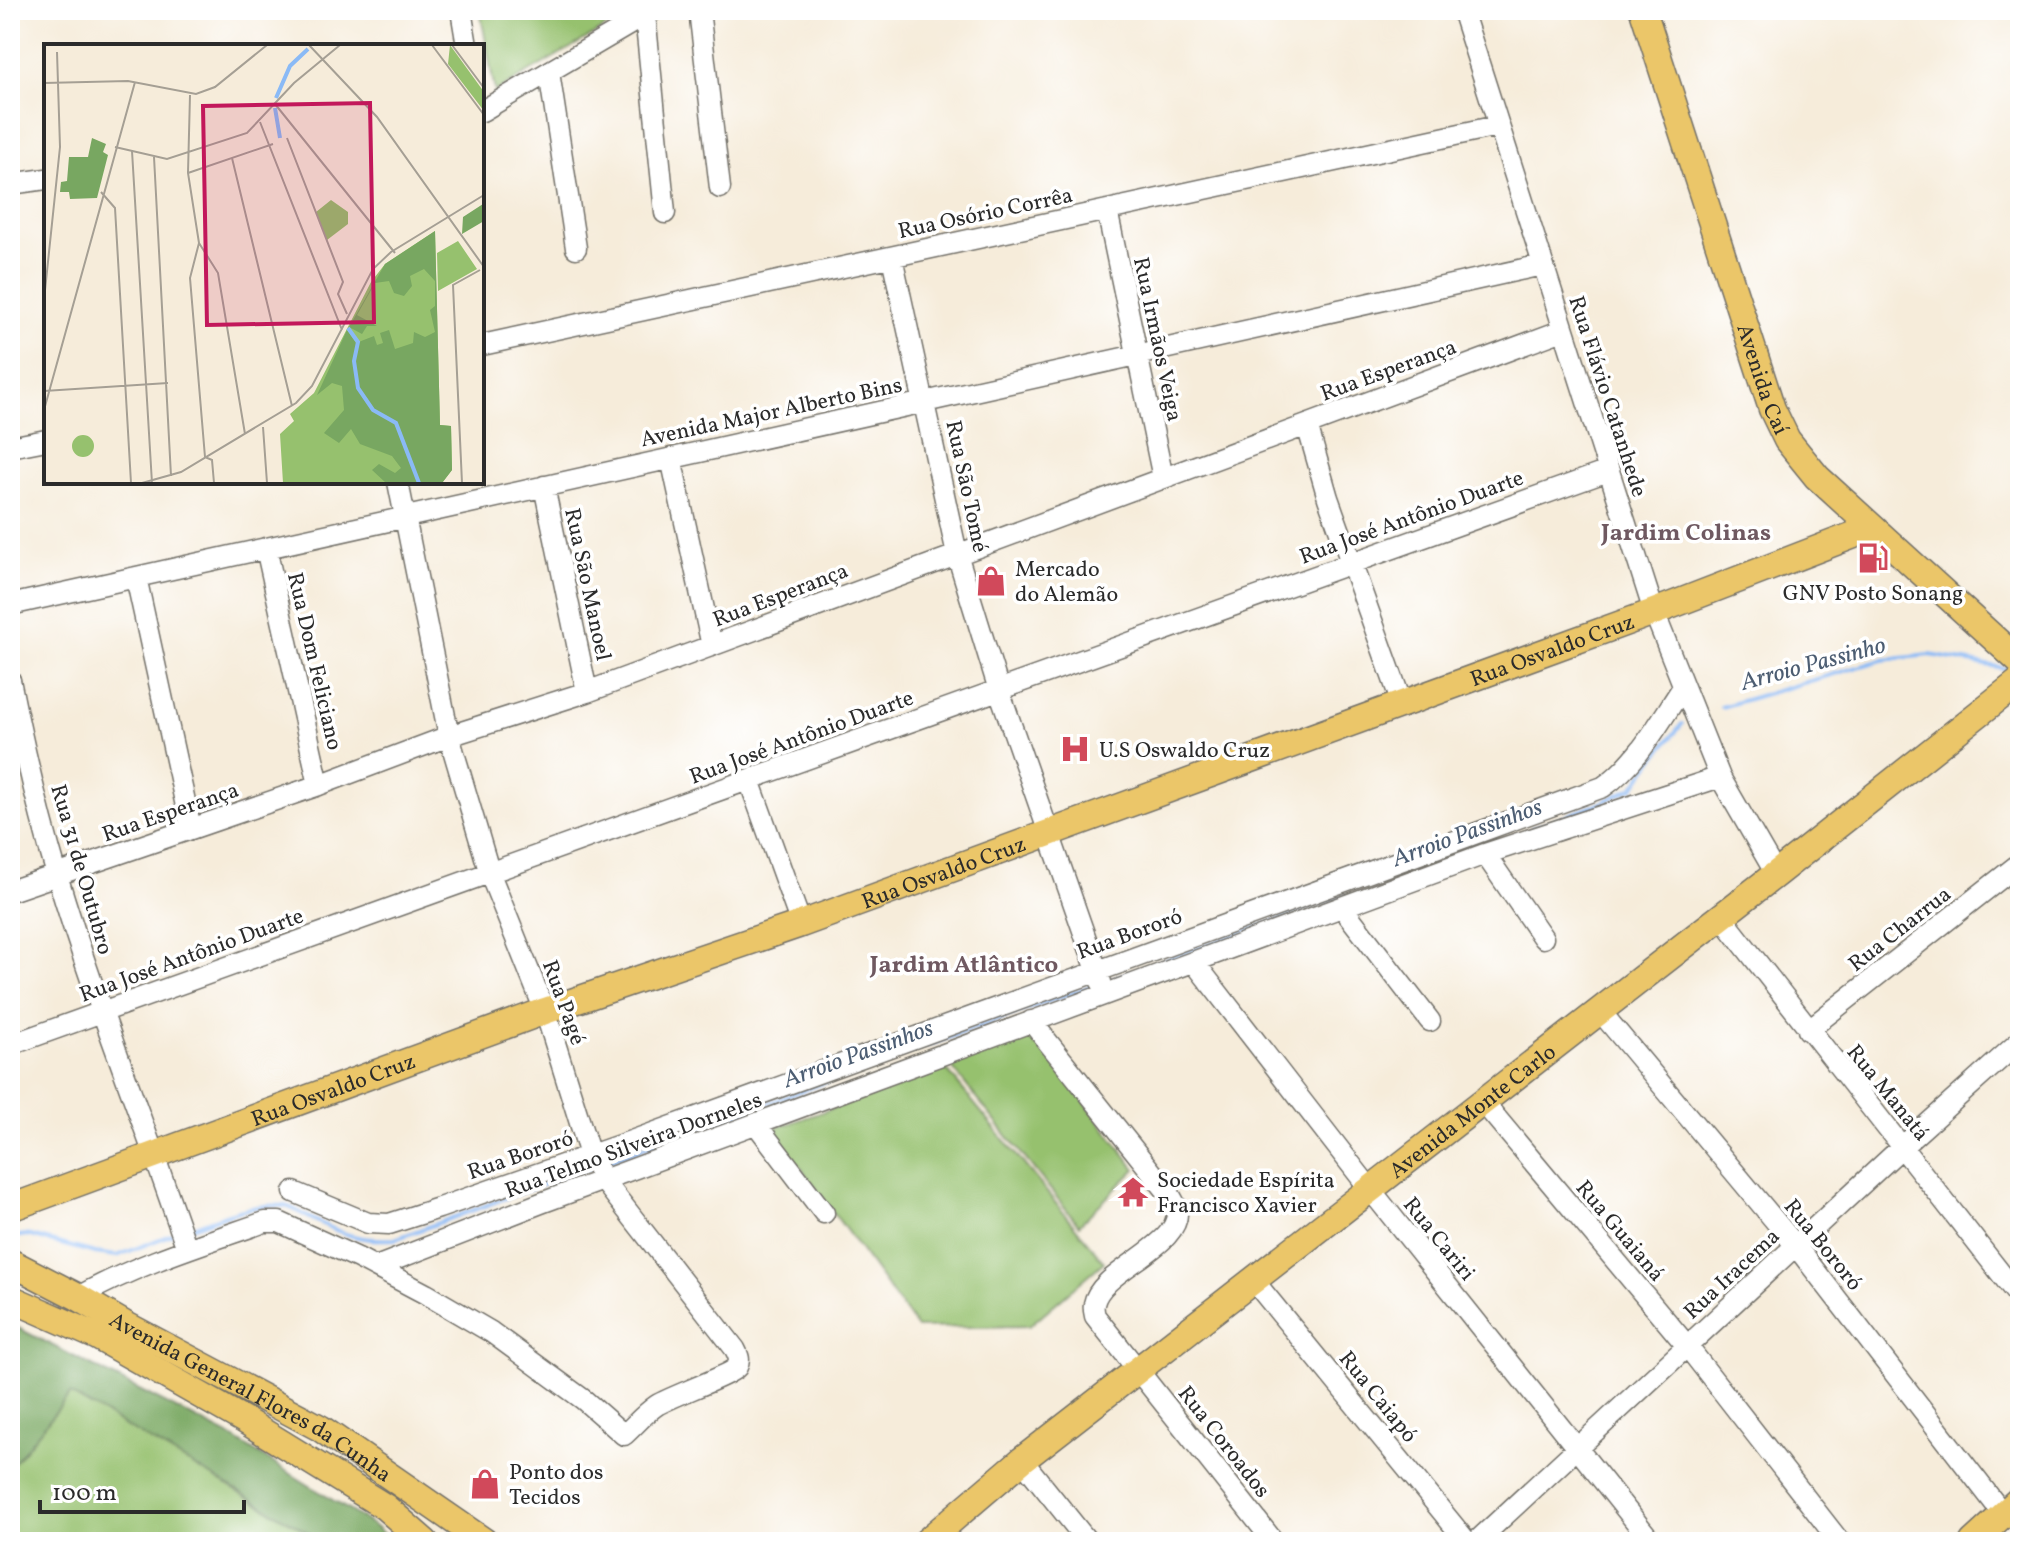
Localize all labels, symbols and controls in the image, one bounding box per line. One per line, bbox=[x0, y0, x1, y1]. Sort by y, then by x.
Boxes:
inset map bbox=[44, 44, 484, 484]
street label: Rua Osório Corrêa bbox=[895, 181, 1076, 248]
street label: Rua Irmãos Veiga bbox=[1124, 254, 1189, 425]
street label: Rua Flávio Catanhede bbox=[1560, 292, 1654, 501]
street label: Avenida Caí bbox=[1727, 320, 1795, 441]
street label: Rua Esperança bbox=[1317, 332, 1461, 410]
street label: Avenida Major Alberto Bins bbox=[638, 371, 905, 456]
street label: Rua São Tomé bbox=[936, 418, 995, 555]
street label: Rua José Antônio Duarte bbox=[1296, 463, 1528, 573]
street label: Rua São Manoel bbox=[555, 505, 618, 664]
district label: Jardim Colinas bbox=[1600, 517, 1771, 551]
fuel station icon: GNV Posto Sonang bbox=[1856, 541, 1890, 575]
place label: Mercado do Alemão bbox=[1015, 555, 1118, 611]
street label: Rua Esperança bbox=[709, 556, 853, 636]
shop icon: Mercado do Alemão bbox=[974, 564, 1008, 598]
street label: Rua Dom Feliciano bbox=[278, 570, 349, 754]
place label: GNV Posto Sonang bbox=[1783, 579, 1963, 610]
street label: Rua Osvaldo Cruz bbox=[1466, 607, 1639, 696]
water label: Arroio Passinho bbox=[1736, 629, 1890, 701]
street label: Rua José Antônio Duarte bbox=[686, 683, 918, 793]
hospital icon: U.S Oswaldo Cruz bbox=[1058, 732, 1092, 766]
place label: U.S Oswaldo Cruz bbox=[1099, 736, 1270, 767]
street label: Rua Esperança bbox=[98, 775, 243, 851]
street label: Rua 31 de Outubro bbox=[41, 781, 120, 958]
water label: Arroio Passinhos bbox=[1387, 791, 1548, 877]
street label: Rua Osvaldo Cruz bbox=[858, 830, 1030, 918]
street label: Rua Charrua bbox=[1843, 880, 1959, 980]
street label: Rua José Antônio Duarte bbox=[76, 901, 308, 1011]
street label: Rua Bororó bbox=[1073, 902, 1187, 969]
district label: Jardim Atlântico bbox=[869, 949, 1058, 983]
street label: Rua Pagé bbox=[533, 956, 592, 1050]
water label: Arroio Passinhos bbox=[778, 1012, 939, 1098]
street label: Avenida Monte Carlo bbox=[1383, 1038, 1563, 1187]
street label: Rua Manatá bbox=[1838, 1038, 1936, 1149]
street label: Rua Osvaldo Cruz bbox=[247, 1047, 420, 1136]
street label: Rua Telmo Silveira Dorneles bbox=[501, 1085, 767, 1207]
street label: Rua Bororó bbox=[464, 1124, 578, 1189]
place label: Sociedade Espírita Francisco Xavier bbox=[1157, 1166, 1335, 1222]
street label: Rua Guaianá bbox=[1567, 1174, 1671, 1289]
temple icon: Sociedade Espírita Francisco Xavier bbox=[1116, 1175, 1150, 1209]
street label: Rua Cariri bbox=[1395, 1191, 1482, 1288]
street label: Rua Bororó bbox=[1775, 1193, 1869, 1298]
street label: Rua Iracema bbox=[1678, 1222, 1788, 1328]
street label: Avenida General Flores da Cunha bbox=[103, 1306, 397, 1491]
street label: Rua Caiapó bbox=[1330, 1345, 1424, 1450]
street label: Rua Coroados bbox=[1169, 1380, 1277, 1505]
place label: Ponto dos Tecidos bbox=[509, 1458, 603, 1514]
scale bar bbox=[40, 1464, 244, 1514]
shop icon: Ponto dos Tecidos bbox=[468, 1467, 502, 1501]
text: 100 m bbox=[52, 1477, 117, 1511]

